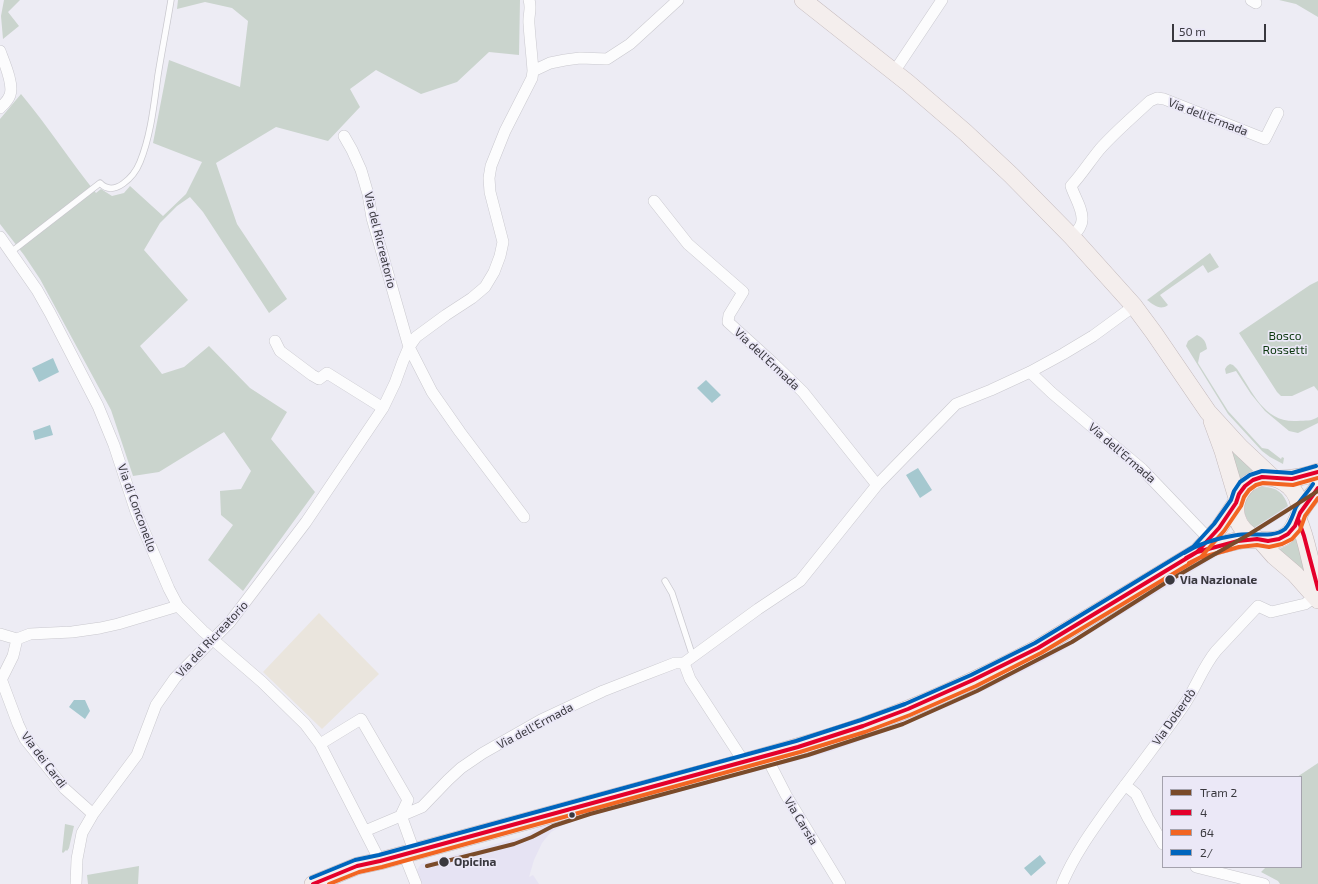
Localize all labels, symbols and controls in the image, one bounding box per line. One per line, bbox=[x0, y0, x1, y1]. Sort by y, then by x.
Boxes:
scale bar bbox=[1174, 16, 1268, 42]
text: 50 m bbox=[1179, 24, 1206, 38]
street label: Via dell'Ermada bbox=[1166, 95, 1250, 139]
street label: Via del Ricreatorio bbox=[361, 190, 399, 290]
street label: Via dell'Ermada bbox=[731, 325, 803, 393]
park label: Bosco Rossetti bbox=[1263, 329, 1307, 357]
street label: Via dell'Ermada bbox=[1085, 420, 1159, 486]
street label: Via di Conconello bbox=[114, 462, 160, 554]
marker: Via Nazionale bbox=[1163, 573, 1177, 587]
place label: Via Nazionale bbox=[1180, 573, 1257, 587]
street label: Via del Ricreatorio bbox=[173, 598, 251, 680]
street label: Via Doberdò bbox=[1149, 686, 1199, 748]
street label: Via dell'Ermada bbox=[494, 700, 576, 752]
street label: Via dei Cardi bbox=[18, 729, 70, 791]
legend bbox=[1162, 776, 1302, 868]
text: Tram 2 bbox=[1200, 785, 1237, 799]
street label: Via Carsia bbox=[781, 794, 821, 848]
text: 4 bbox=[1200, 805, 1207, 819]
unlabelled marker bbox=[567, 810, 577, 820]
text: 64 bbox=[1200, 825, 1214, 839]
text: 2/ bbox=[1200, 845, 1213, 859]
marker: Opicina bbox=[437, 855, 451, 869]
place label: Opicina bbox=[454, 855, 496, 869]

